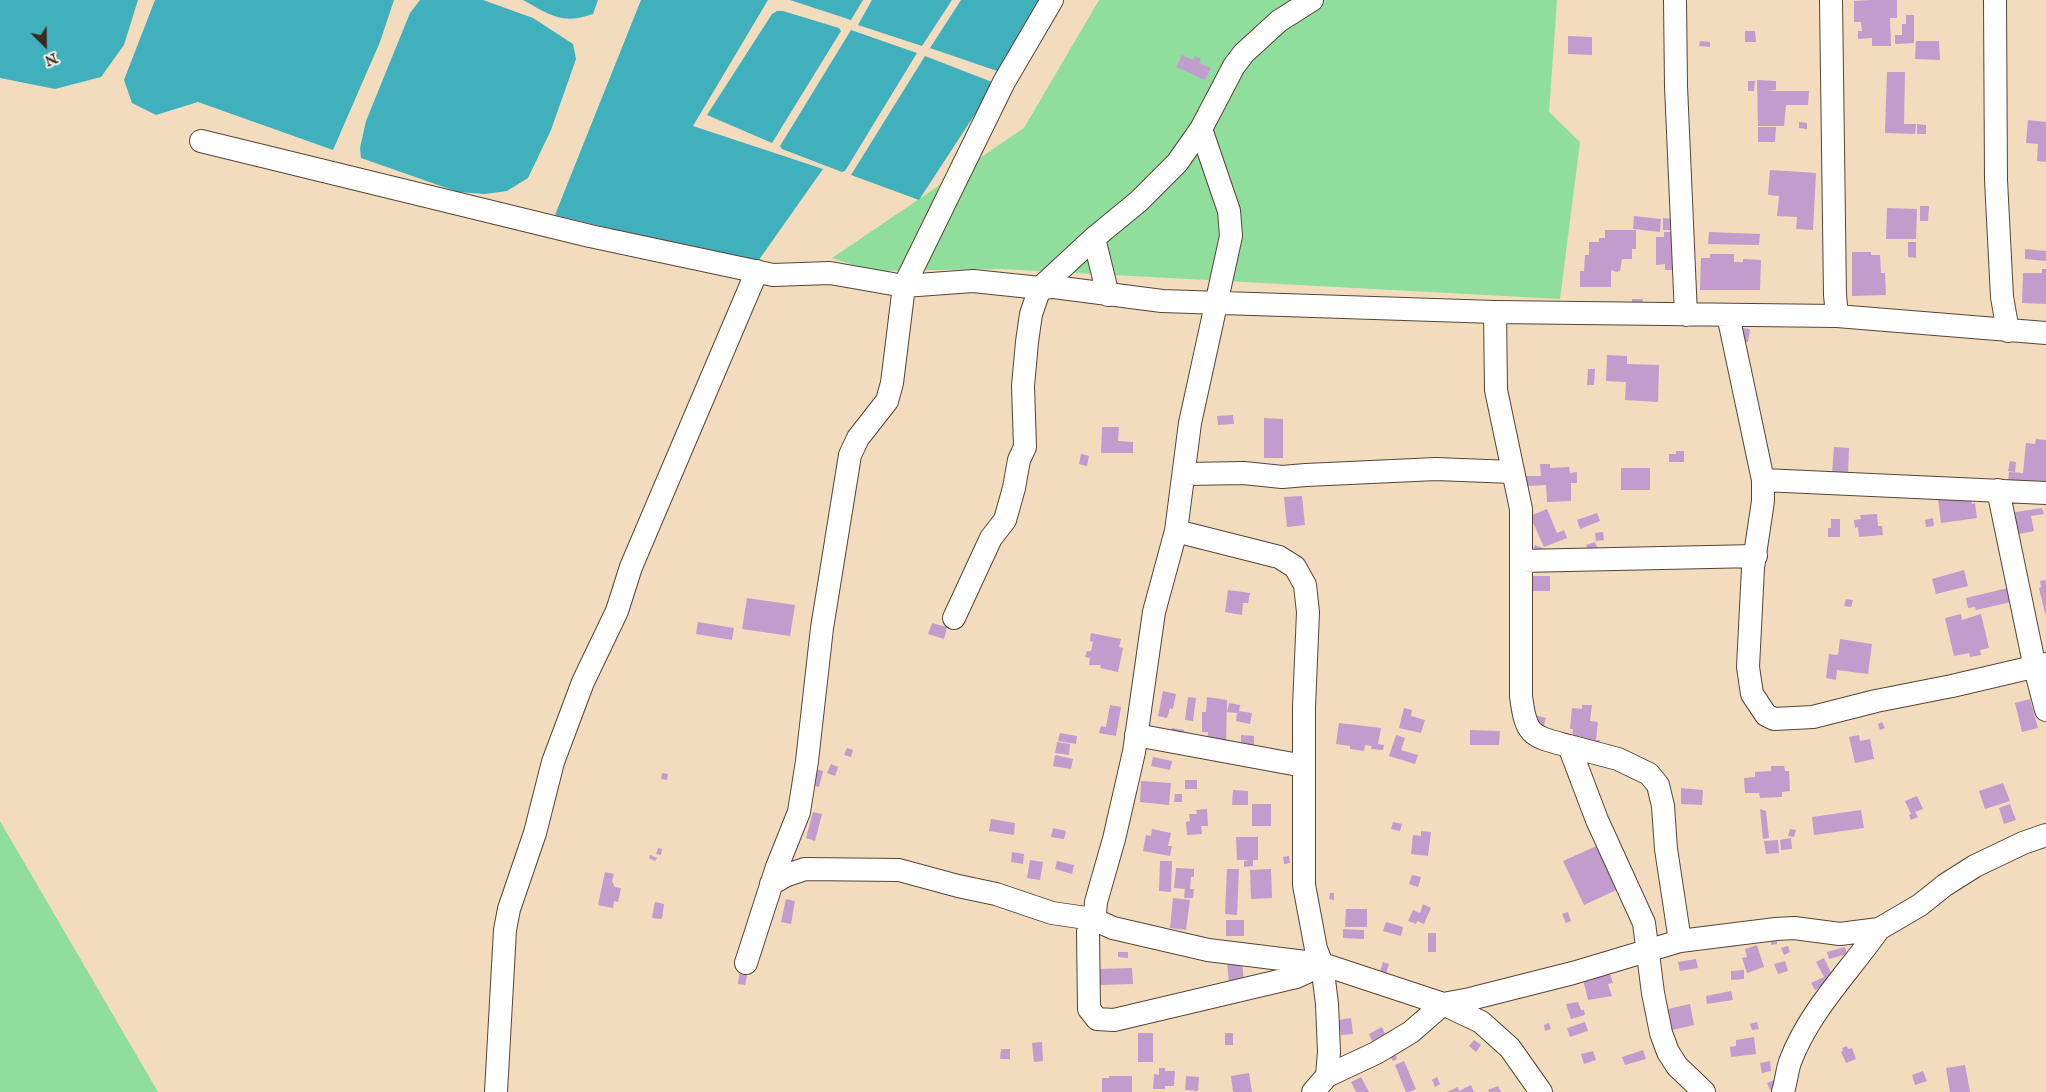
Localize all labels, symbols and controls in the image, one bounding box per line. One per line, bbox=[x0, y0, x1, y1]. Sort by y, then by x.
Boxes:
north arrow bbox=[20, 20, 70, 70]
text: N bbox=[42, 48, 60, 69]

